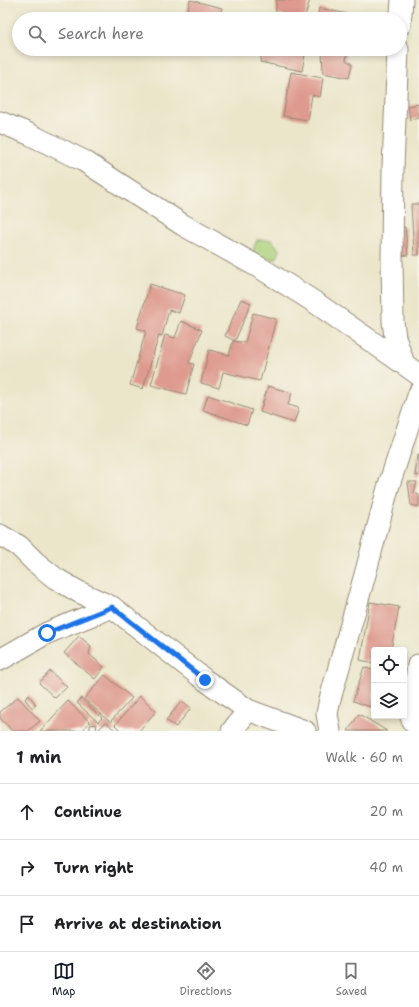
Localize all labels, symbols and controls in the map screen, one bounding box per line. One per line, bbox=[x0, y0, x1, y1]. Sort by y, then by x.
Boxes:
search box bbox=[12, 12, 407, 56]
icon: search bbox=[26, 23, 48, 45]
text: Search here bbox=[58, 24, 144, 44]
route start bbox=[38, 624, 56, 642]
map controls bbox=[371, 647, 407, 719]
button: locate bbox=[371, 647, 407, 683]
route end bbox=[196, 671, 214, 689]
button: layers bbox=[371, 683, 407, 719]
text: 1 min bbox=[16, 746, 61, 768]
text: Walk · 60 m bbox=[326, 749, 403, 766]
icon: ahead bbox=[16, 801, 38, 823]
text: Continue bbox=[54, 802, 122, 822]
text: 20 m bbox=[370, 803, 403, 820]
icon: right bbox=[16, 857, 38, 879]
text: Turn right bbox=[54, 858, 134, 878]
text: 40 m bbox=[369, 859, 403, 876]
icon: arrive bbox=[16, 913, 38, 935]
text: Arrive at destination bbox=[54, 914, 222, 934]
tab: Map bbox=[52, 960, 76, 999]
tab: Directions bbox=[179, 960, 232, 999]
tab: Saved bbox=[336, 960, 367, 999]

